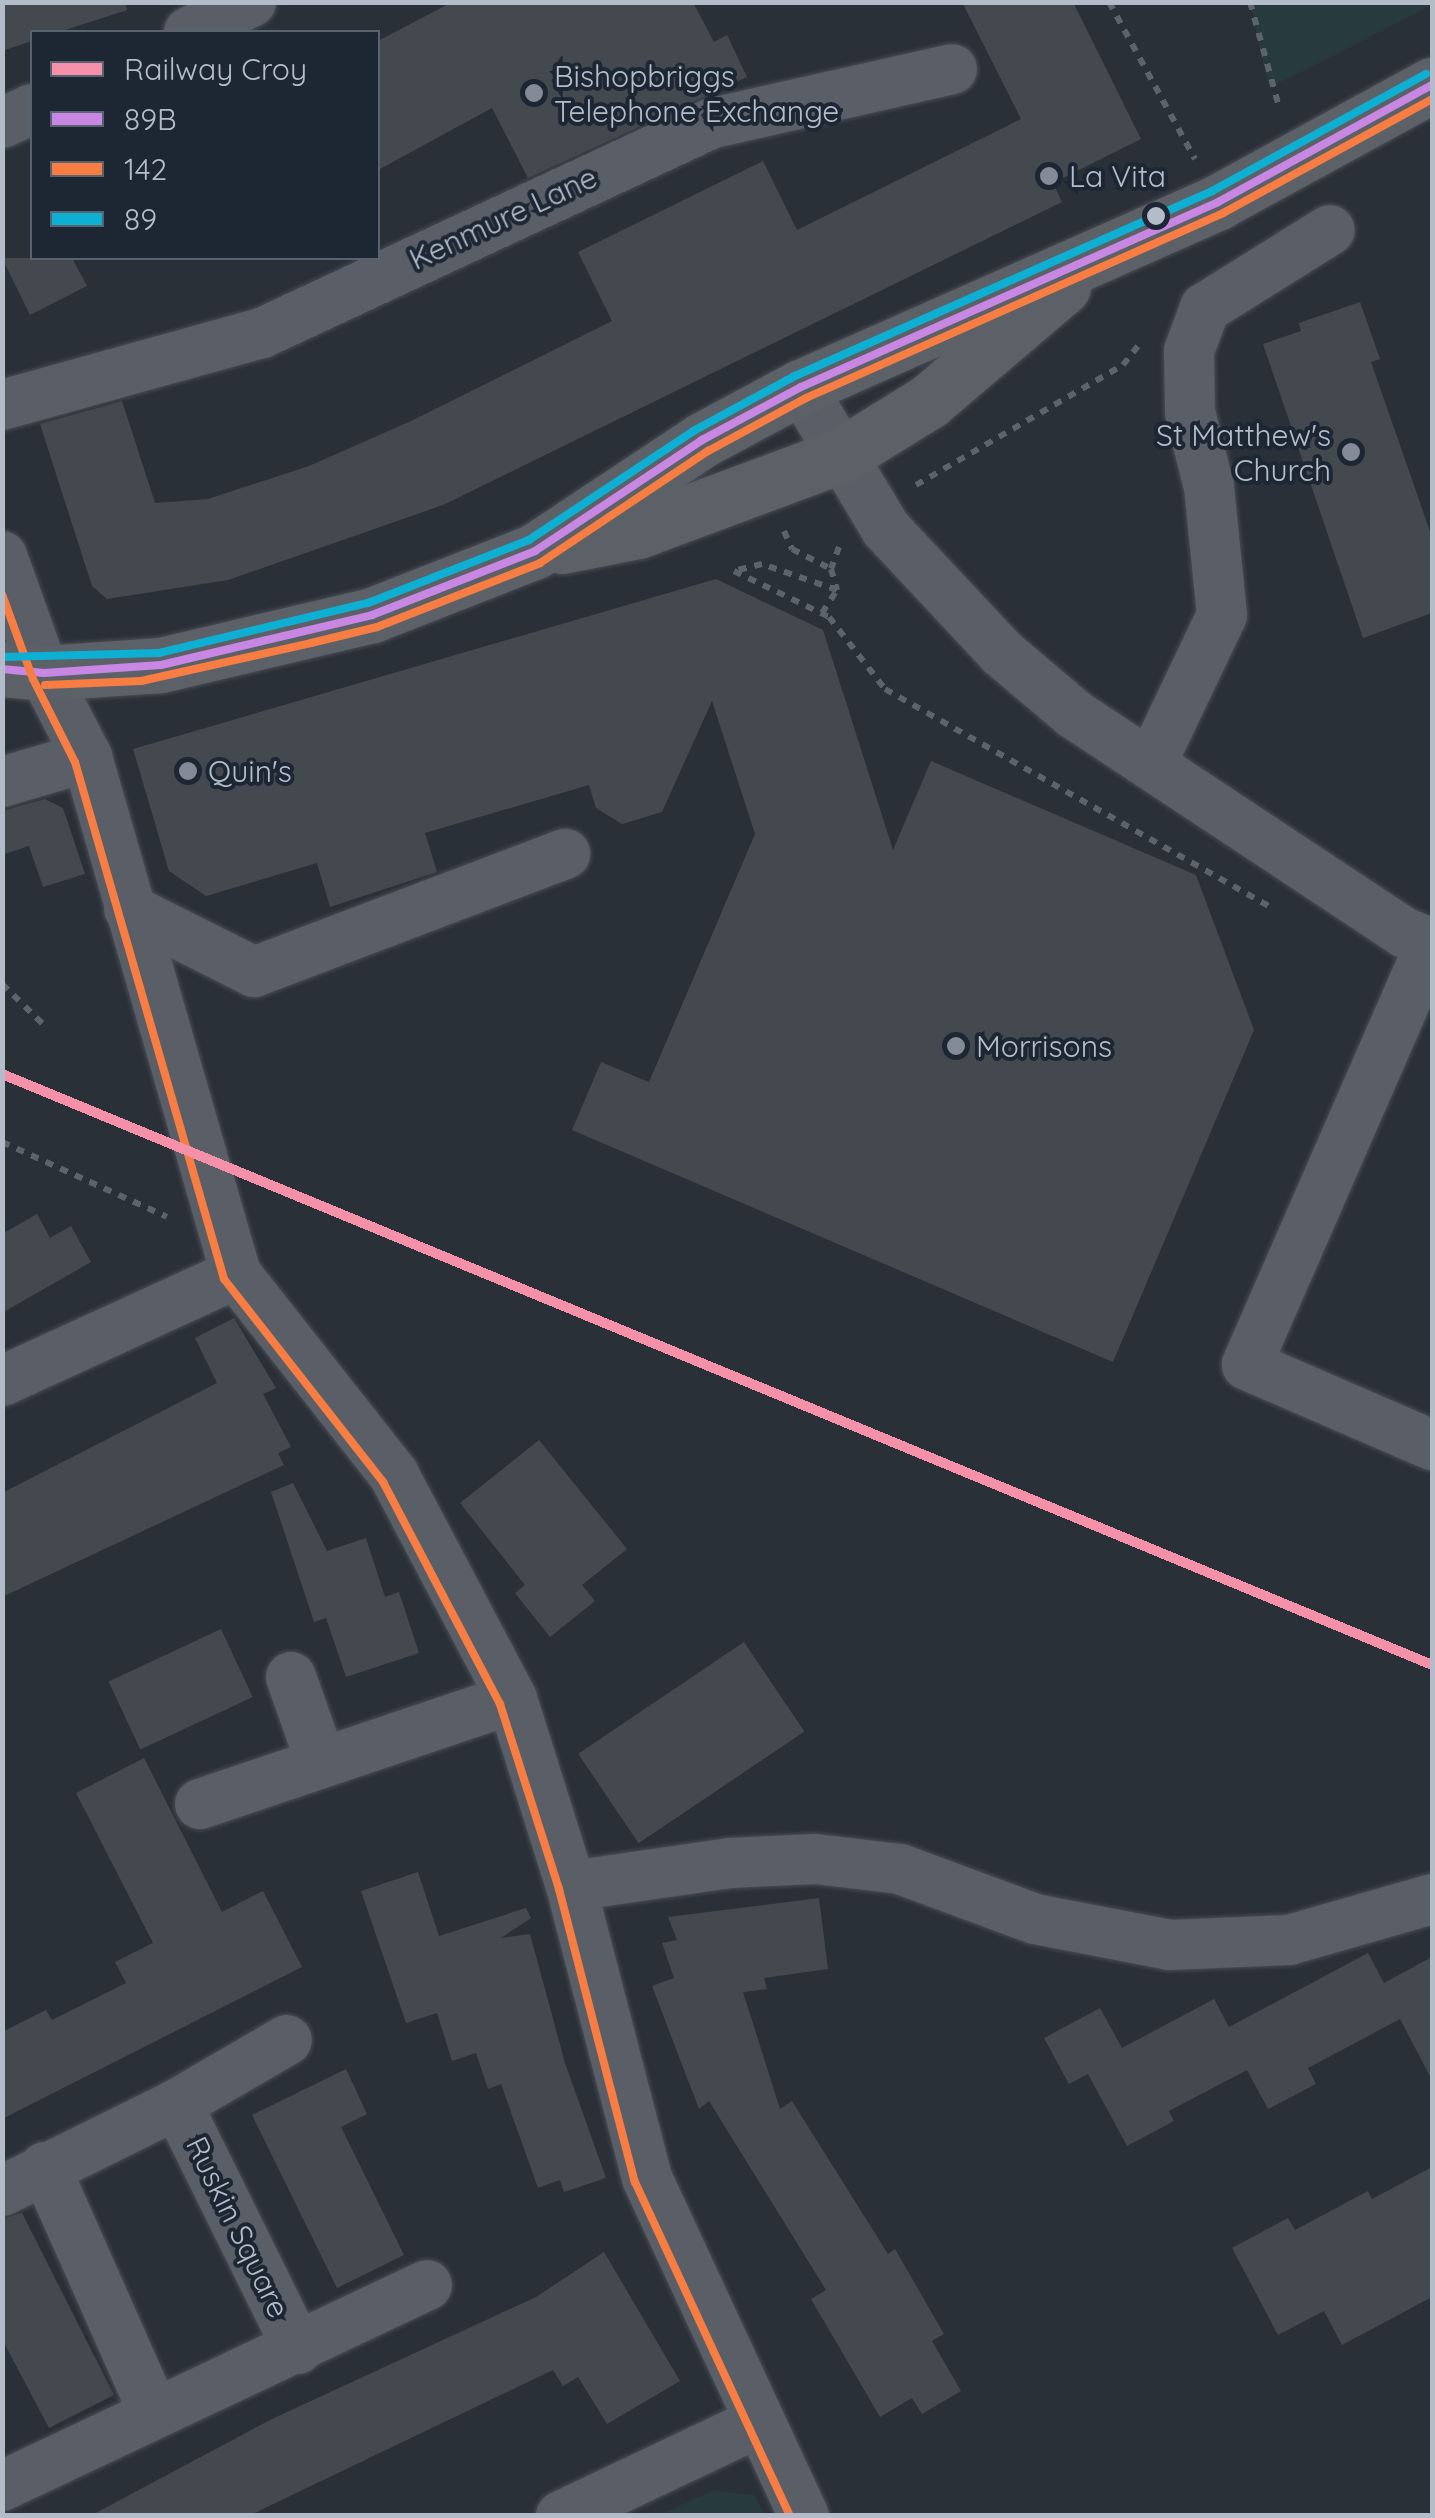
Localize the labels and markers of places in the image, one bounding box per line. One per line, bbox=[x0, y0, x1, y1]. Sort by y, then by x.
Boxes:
place label: Bishopbriggs Telephone Exchange bbox=[554, 58, 839, 128]
marker: Bishopbriggs Telephone Exchange bbox=[523, 82, 545, 104]
place label: La Vita bbox=[1069, 158, 1166, 194]
marker: La Vita bbox=[1038, 165, 1060, 187]
unlabelled marker bbox=[1146, 206, 1166, 226]
place label: St Matthew's Church bbox=[1156, 417, 1331, 488]
marker: St Matthew's Church bbox=[1340, 441, 1362, 463]
place label: Quin's bbox=[208, 753, 292, 789]
marker: Quin's bbox=[177, 760, 199, 782]
place label: Morrisons bbox=[976, 1028, 1112, 1064]
marker: Morrisons bbox=[945, 1035, 967, 1057]

